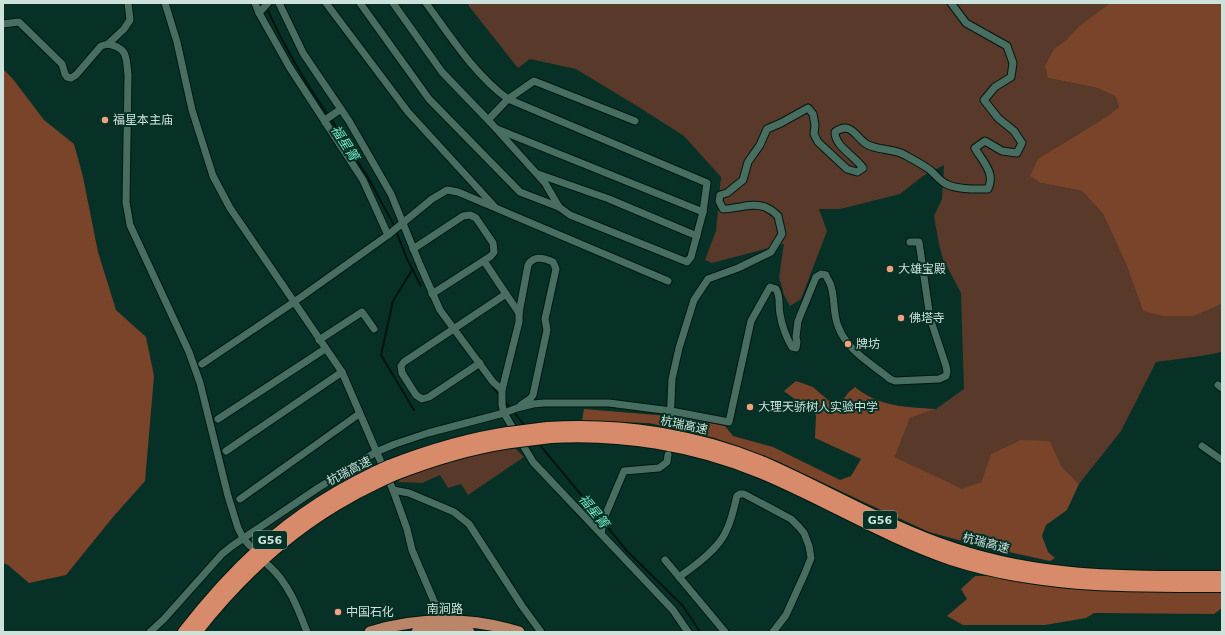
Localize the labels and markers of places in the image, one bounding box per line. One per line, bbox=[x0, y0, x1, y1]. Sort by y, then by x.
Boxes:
place label: 福星本主庙 bbox=[113, 113, 173, 127]
marker: 福星本主庙 bbox=[100, 115, 110, 125]
place label: 大雄宝殿 bbox=[898, 262, 946, 276]
marker: 大雄宝殿 bbox=[885, 264, 895, 274]
place label: 佛塔寺 bbox=[909, 311, 945, 325]
marker: 佛塔寺 bbox=[896, 313, 906, 323]
place label: 牌坊 bbox=[856, 337, 880, 351]
marker: 牌坊 bbox=[843, 339, 853, 349]
place label: 大理天骄树人实验中学 bbox=[758, 400, 878, 414]
marker: 大理天骄树人实验中学 bbox=[745, 402, 755, 412]
place label: 中国石化 bbox=[346, 605, 394, 619]
marker: 中国石化 bbox=[333, 607, 343, 617]

